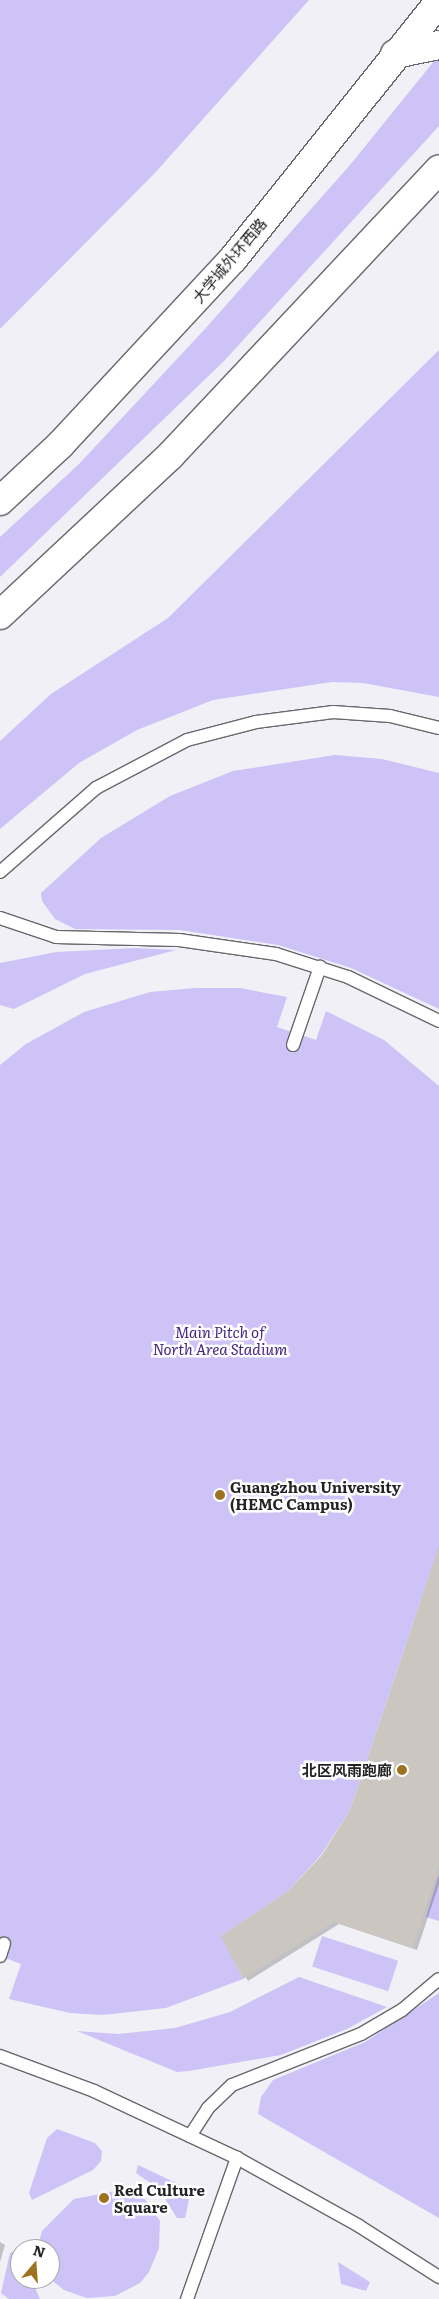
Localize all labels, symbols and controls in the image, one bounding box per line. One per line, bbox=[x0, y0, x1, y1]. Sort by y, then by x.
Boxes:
street label: 大学城外环西路 bbox=[188, 214, 270, 306]
park label: Main Pitch of North Area Stadium bbox=[153, 1322, 287, 1357]
place label: Guangzhou University (HEMC Campus) bbox=[230, 1477, 401, 1512]
marker: Guangzhou University (HEMC Campus) bbox=[214, 1489, 226, 1501]
place label: 北区风雨跑廊 bbox=[302, 1761, 392, 1779]
marker: 北区风雨跑廊 bbox=[396, 1764, 408, 1776]
place label: Red Culture Square bbox=[114, 2180, 205, 2215]
marker: Red Culture Square bbox=[98, 2192, 110, 2204]
north arrow bbox=[10, 2239, 60, 2289]
text: N bbox=[31, 2239, 48, 2262]

